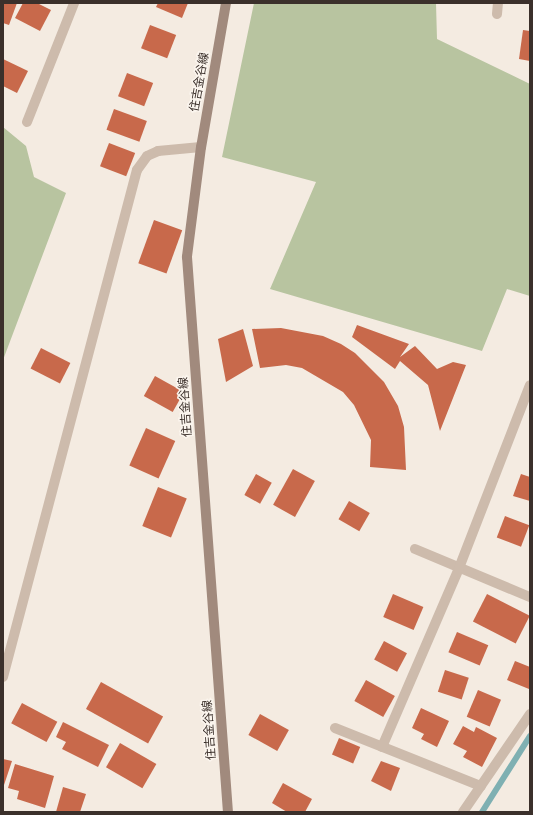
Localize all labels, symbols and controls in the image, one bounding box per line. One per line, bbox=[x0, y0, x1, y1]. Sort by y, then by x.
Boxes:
street label: 住吉金谷線 bbox=[187, 51, 211, 113]
street label: 住吉金谷線 bbox=[176, 377, 194, 437]
street label: 住吉金谷線 bbox=[200, 700, 218, 760]

